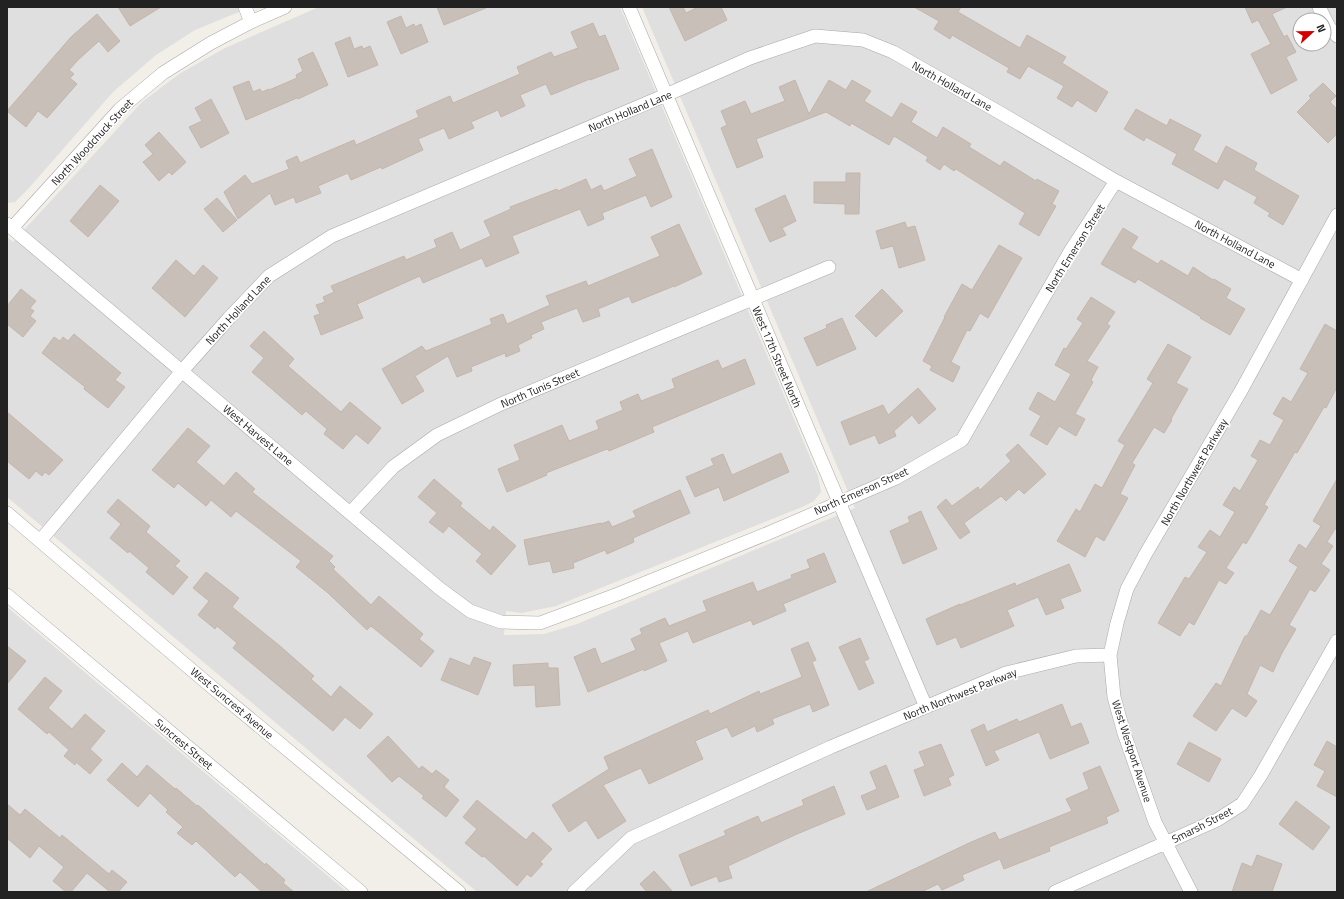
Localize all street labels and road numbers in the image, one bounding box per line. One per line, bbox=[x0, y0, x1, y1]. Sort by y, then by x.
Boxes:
street label: North Holland Lane bbox=[909, 57, 995, 115]
street label: North Holland Lane bbox=[586, 86, 675, 136]
street label: North Woodchuck Street bbox=[47, 95, 137, 189]
street label: North Emerson Street bbox=[1041, 201, 1109, 295]
street label: North Holland Lane bbox=[1192, 216, 1279, 272]
street label: North Holland Lane bbox=[202, 272, 275, 348]
street label: West 17th Street North bbox=[748, 304, 806, 410]
street label: North Tunis Street bbox=[498, 364, 582, 412]
street label: West Harvest Lane bbox=[219, 401, 297, 470]
street label: North Northwest Parkway bbox=[1157, 415, 1232, 529]
street label: North Emerson Street bbox=[811, 463, 911, 519]
street label: West Suncrest Avenue bbox=[187, 663, 277, 743]
street label: North Northwest Parkway bbox=[901, 664, 1020, 724]
street label: West Westport Avenue bbox=[1108, 698, 1156, 805]
street label: Suncrest Street bbox=[151, 715, 217, 773]
street label: Smarsh Street bbox=[1169, 803, 1235, 847]

